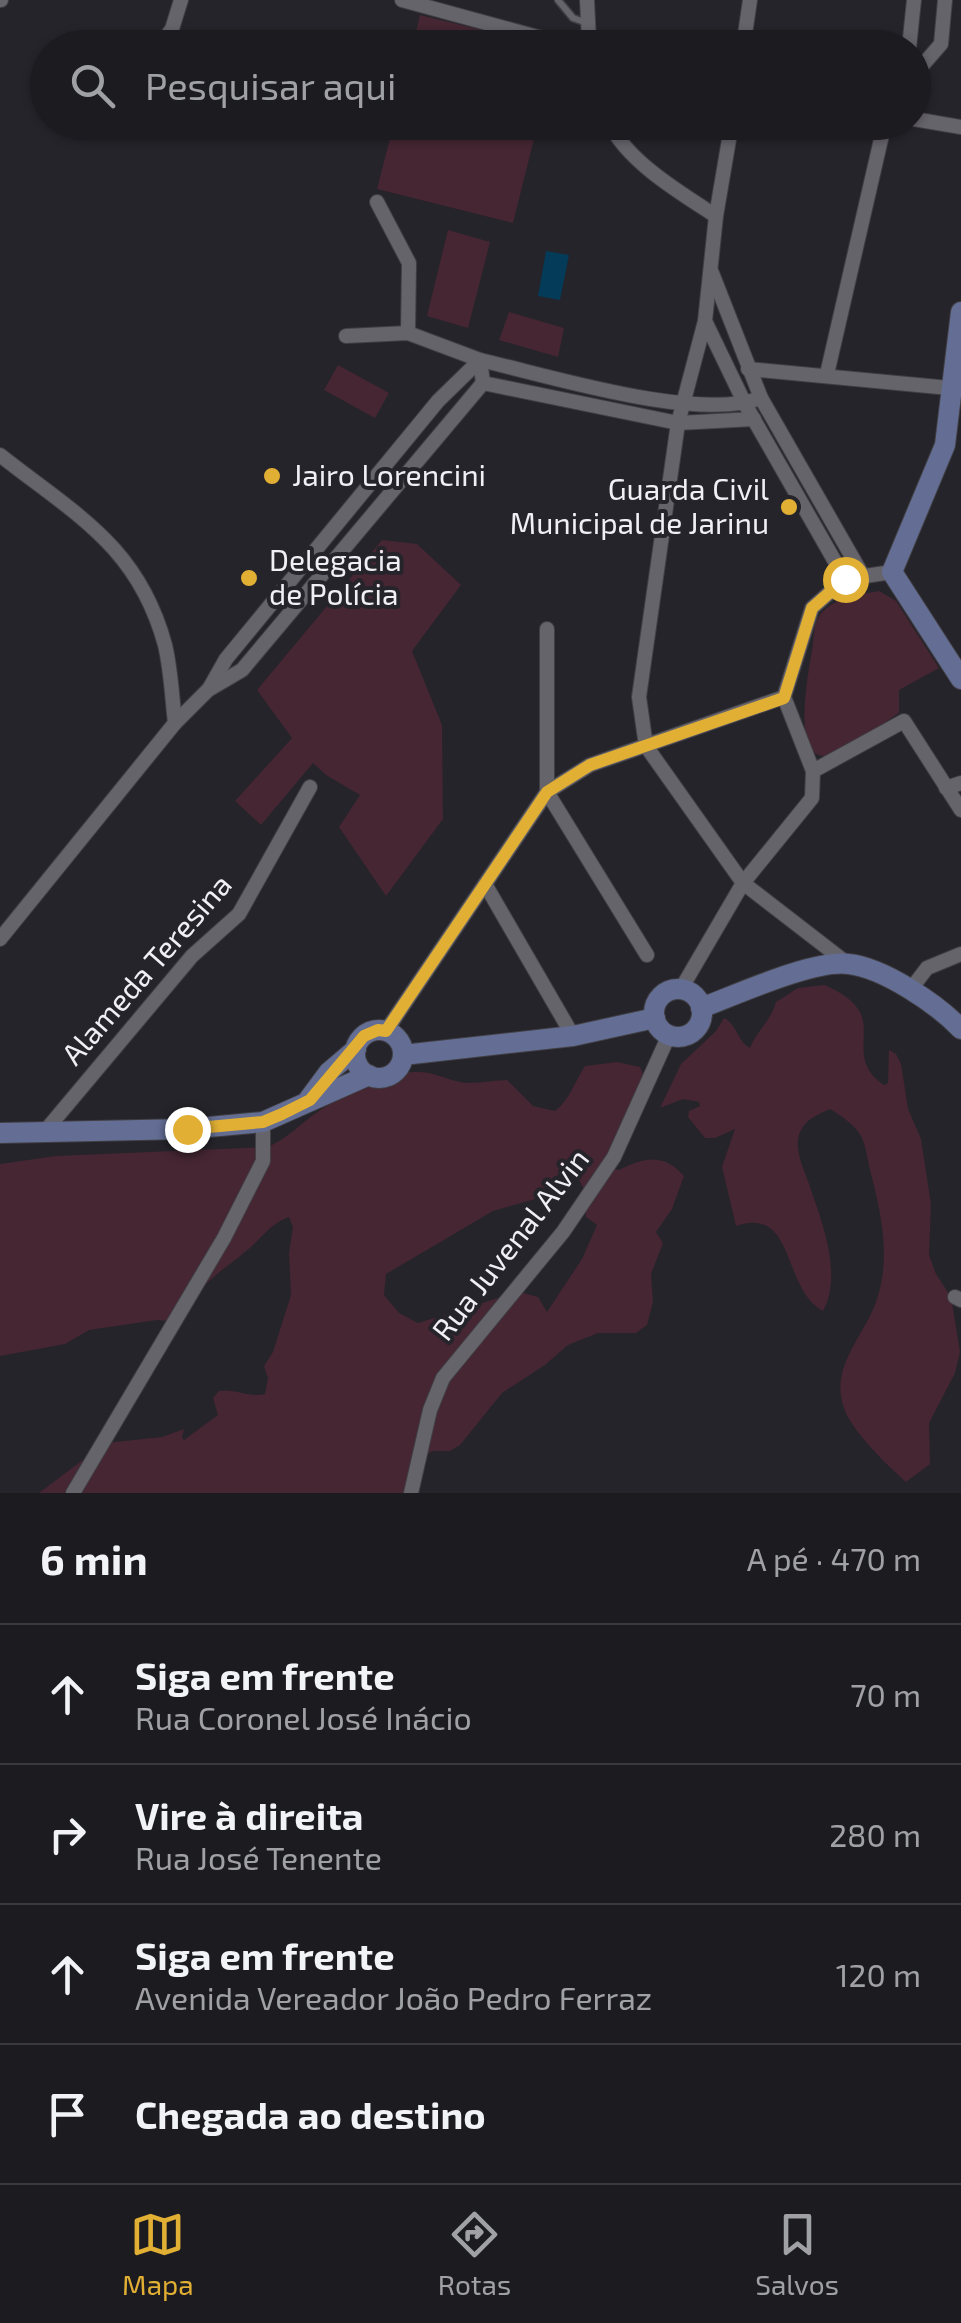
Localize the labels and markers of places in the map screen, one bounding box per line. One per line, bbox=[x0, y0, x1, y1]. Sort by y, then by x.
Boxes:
place label: Jairo Lorencini bbox=[292, 456, 486, 492]
marker: Jairo Lorencini bbox=[261, 465, 283, 487]
place label: Guarda Civil Municipal de Jarinu bbox=[510, 470, 769, 540]
marker: Guarda Civil Municipal de Jarinu bbox=[778, 496, 800, 518]
place label: Delegacia de Polícia bbox=[269, 541, 402, 611]
marker: Delegacia de Polícia bbox=[238, 567, 260, 589]

